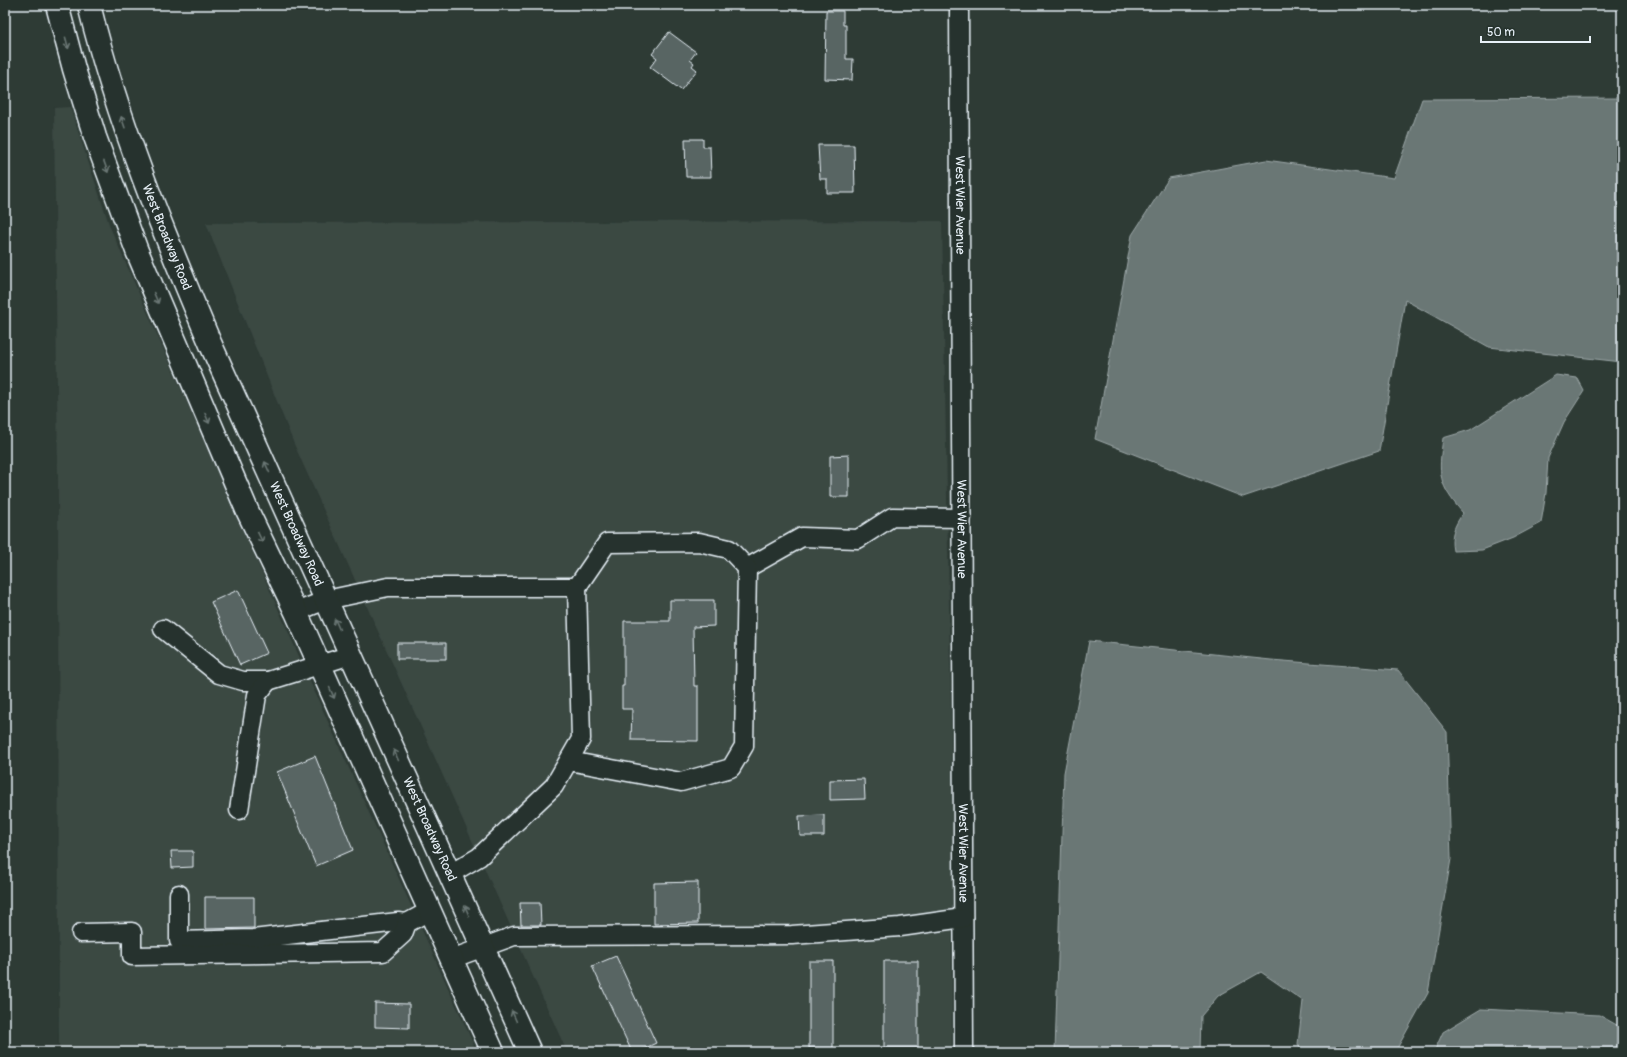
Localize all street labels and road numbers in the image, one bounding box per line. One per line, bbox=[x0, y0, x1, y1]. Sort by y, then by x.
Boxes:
street label: West Wier Avenue bbox=[952, 156, 968, 255]
street label: West Broadway Road bbox=[138, 182, 195, 293]
street label: West Broadway Road bbox=[266, 479, 327, 589]
street label: West Wier Avenue bbox=[953, 480, 970, 579]
street label: West Broadway Road bbox=[399, 775, 460, 884]
street label: West Wier Avenue bbox=[955, 804, 971, 903]

